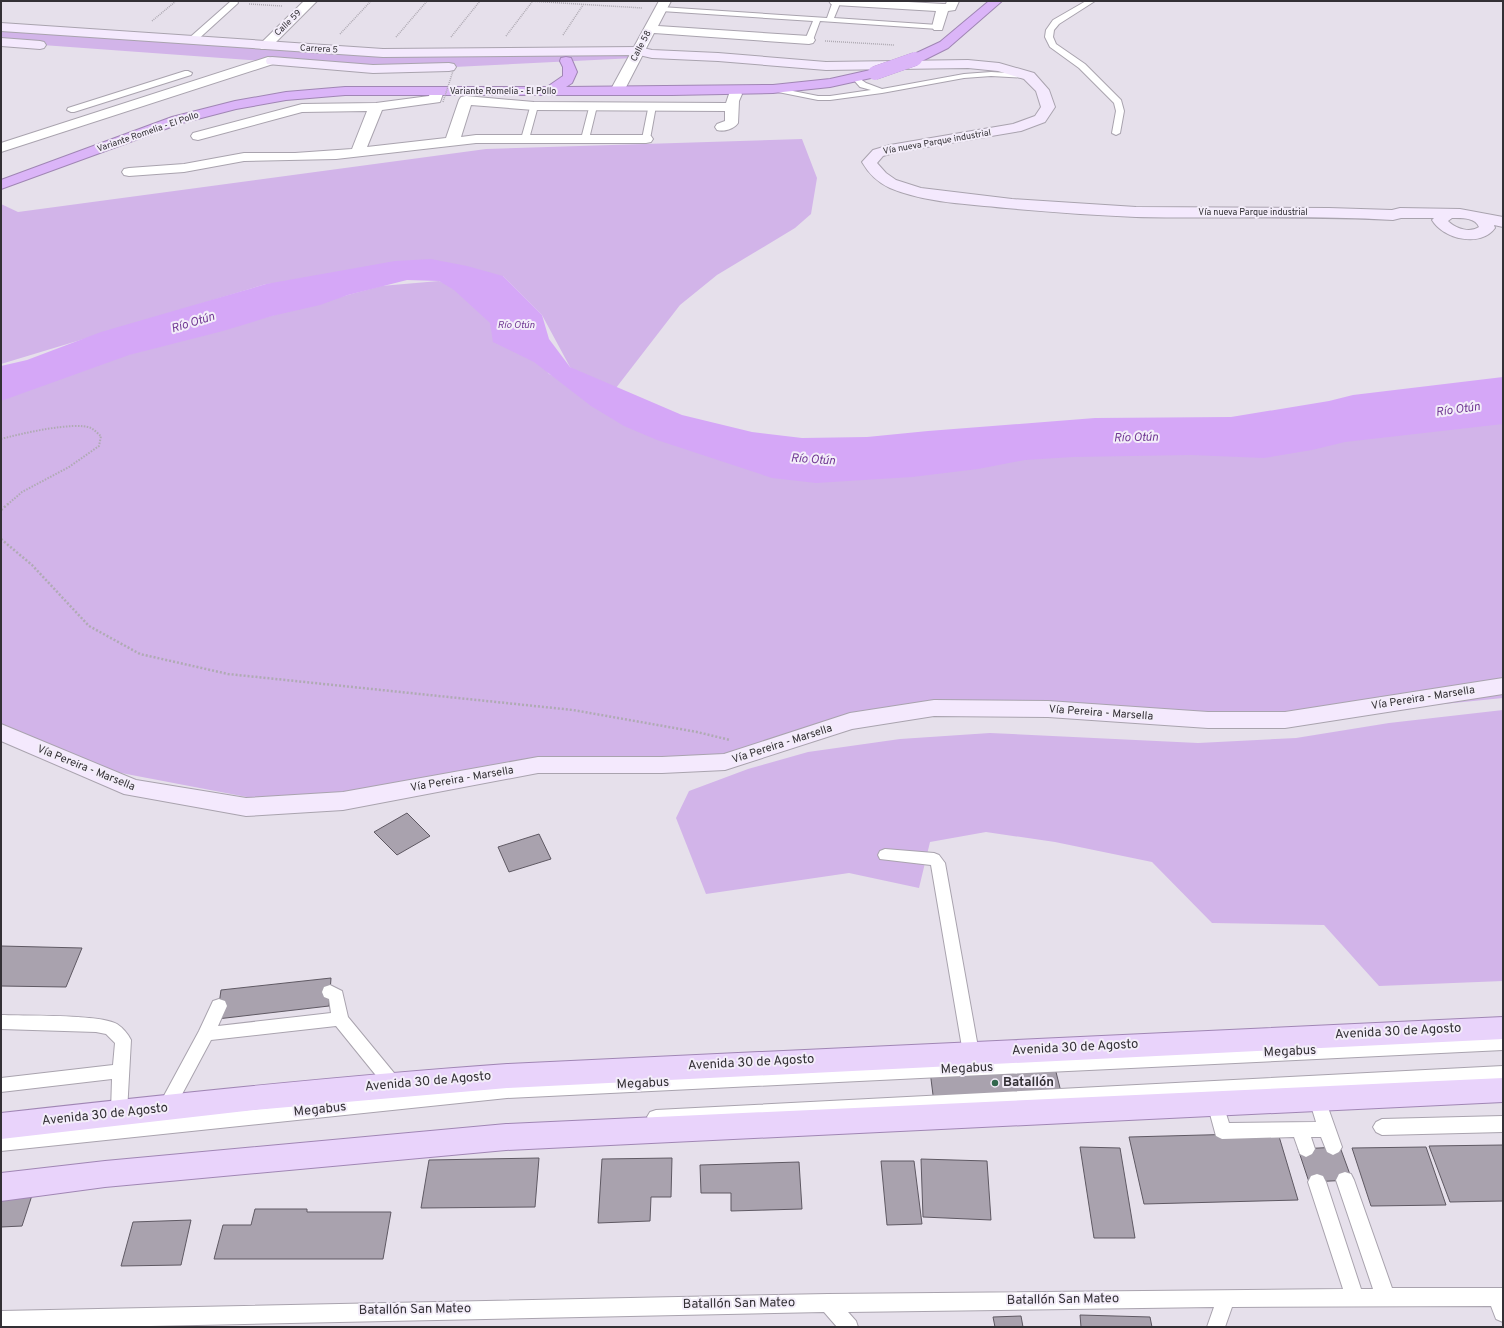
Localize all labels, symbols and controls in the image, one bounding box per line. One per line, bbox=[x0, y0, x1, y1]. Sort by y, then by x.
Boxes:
street label: Calle 59 bbox=[272, 8, 304, 38]
street label: Calle 58 bbox=[628, 29, 654, 63]
street label: Carrera 5 bbox=[300, 43, 338, 55]
street label: Variante Romelia - El Pollo bbox=[450, 86, 556, 97]
street label: Variante Romelia - El Pollo bbox=[96, 109, 200, 155]
street label: Vía nueva Parque industrial bbox=[882, 127, 992, 157]
street label: Vía nueva Parque industrial bbox=[1198, 207, 1308, 218]
water label: Río Otún bbox=[169, 309, 217, 337]
water label: Río Otún bbox=[497, 319, 535, 332]
water label: Río Otún bbox=[1435, 399, 1482, 421]
water label: Río Otún bbox=[1114, 430, 1159, 446]
water label: Río Otún bbox=[790, 450, 836, 470]
street label: Vía Pereira - Marsella bbox=[1370, 683, 1476, 713]
street label: Vía Pereira - Marsella bbox=[1048, 702, 1154, 724]
street label: Vía Pereira - Marsella bbox=[730, 721, 834, 767]
street label: Vía Pereira - Marsella bbox=[35, 742, 137, 794]
street label: Vía Pereira - Marsella bbox=[409, 763, 515, 795]
street label: Avenida 30 de Agosto bbox=[1334, 1021, 1462, 1043]
street label: Avenida 30 de Agosto bbox=[1011, 1037, 1139, 1059]
street label: Megabus bbox=[1263, 1043, 1317, 1061]
street label: Avenida 30 de Agosto bbox=[687, 1052, 815, 1074]
street label: Megabus bbox=[940, 1060, 994, 1078]
street label: Avenida 30 de Agosto bbox=[364, 1069, 492, 1095]
street label: Megabus bbox=[616, 1075, 670, 1093]
place label: Batallón bbox=[1003, 1075, 1054, 1091]
marker: Batallón bbox=[990, 1078, 1000, 1088]
street label: Megabus bbox=[293, 1099, 347, 1121]
street label: Avenida 30 de Agosto bbox=[41, 1100, 169, 1130]
street label: Batallón San Mateo bbox=[1007, 1291, 1119, 1309]
street label: Batallón San Mateo bbox=[683, 1295, 795, 1313]
street label: Batallón San Mateo bbox=[359, 1301, 471, 1319]

